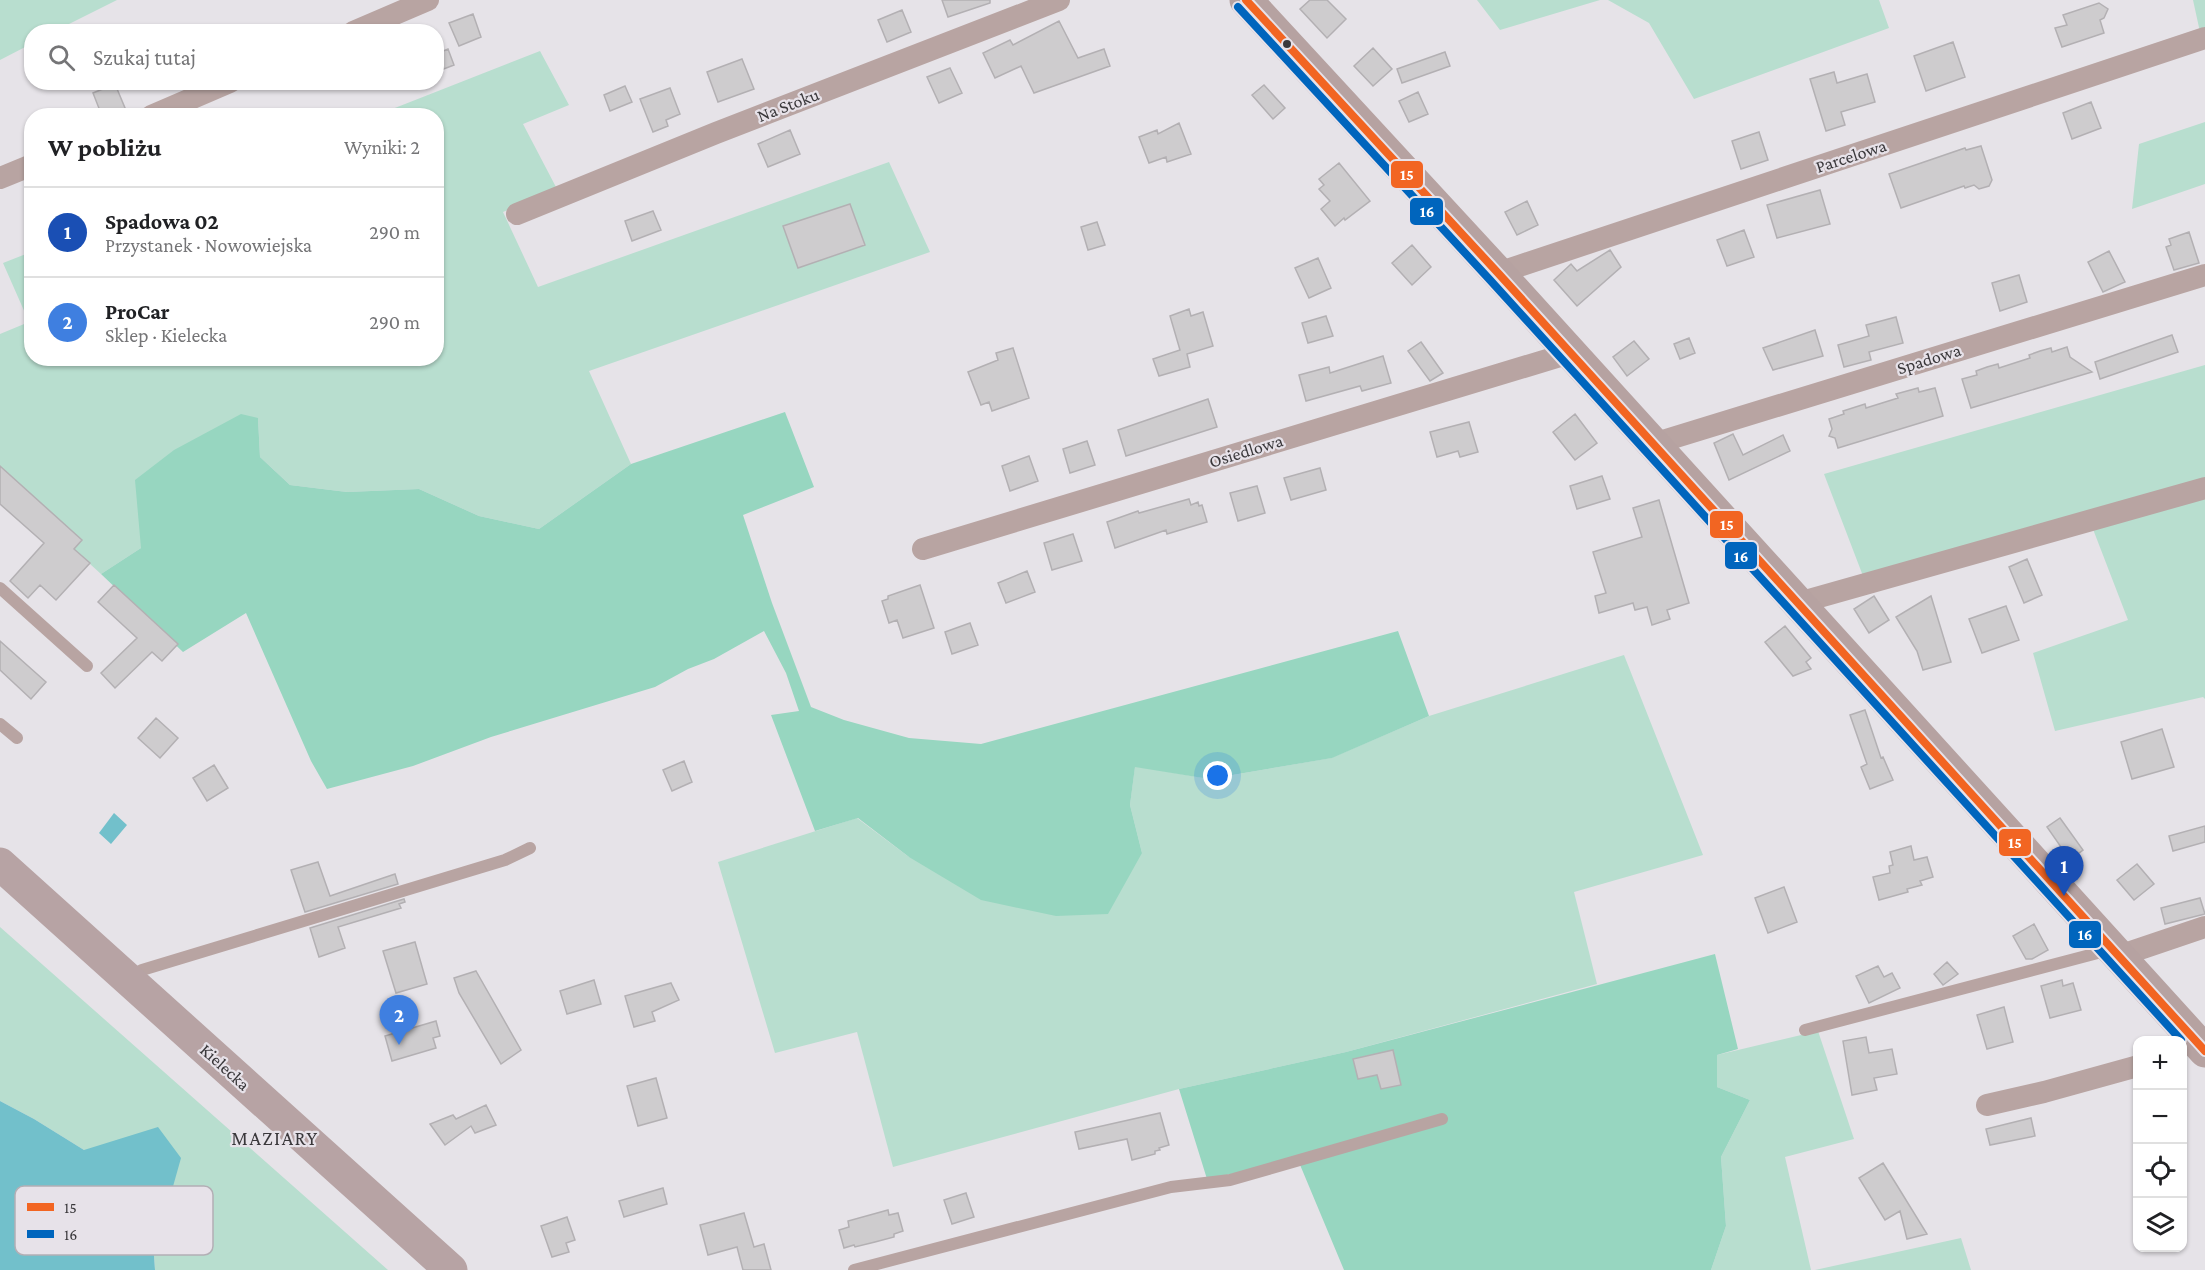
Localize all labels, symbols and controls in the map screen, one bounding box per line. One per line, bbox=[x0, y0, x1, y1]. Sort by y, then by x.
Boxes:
search box bbox=[24, 24, 444, 90]
unlabelled marker bbox=[1281, 38, 1293, 50]
icon: search bbox=[45, 41, 78, 74]
text: Szukaj tutaj bbox=[93, 45, 196, 70]
street label: Na Stoku bbox=[754, 84, 822, 126]
text: W pobliżu bbox=[48, 133, 162, 162]
street label: Parcelowa bbox=[1813, 135, 1889, 177]
text: Wyniki: 2 bbox=[344, 136, 420, 158]
line badge: 15 bbox=[1390, 160, 1424, 189]
text: 15 bbox=[1400, 166, 1414, 183]
line badge: 16 bbox=[1409, 197, 1444, 226]
text: 16 bbox=[1420, 203, 1434, 220]
text: Spadowa 02 bbox=[105, 209, 219, 234]
text: 1 bbox=[64, 221, 71, 243]
text: 290 m bbox=[369, 221, 420, 243]
text: Przystanek · Nowowiejska bbox=[105, 234, 312, 256]
text: ProCar bbox=[105, 299, 170, 324]
text: 2 bbox=[62, 311, 73, 333]
text: 290 m bbox=[369, 311, 420, 333]
text: Sklep · Kielecka bbox=[105, 324, 227, 346]
street label: Spadowa bbox=[1895, 340, 1963, 378]
street label: Osiedlowa bbox=[1207, 430, 1285, 472]
line badge: 15 bbox=[1709, 510, 1744, 539]
text: 15 bbox=[1720, 516, 1734, 533]
line badge: 16 bbox=[1724, 541, 1758, 570]
text: 16 bbox=[1734, 548, 1748, 565]
your location bbox=[1203, 761, 1232, 790]
line badge: 15 bbox=[1998, 828, 2032, 857]
text: 15 bbox=[2008, 834, 2022, 851]
pin: 1 bbox=[2044, 846, 2084, 896]
line badge: 16 bbox=[2068, 920, 2102, 949]
text: 16 bbox=[2078, 926, 2092, 943]
pin: 2 bbox=[380, 996, 418, 1045]
map controls bbox=[2133, 1036, 2187, 1252]
button: + bbox=[2133, 1036, 2187, 1090]
street label: Kielecka bbox=[196, 1040, 254, 1094]
button: − bbox=[2133, 1090, 2187, 1144]
district label: MAZIARY bbox=[231, 1127, 319, 1149]
button: locate bbox=[2133, 1144, 2187, 1198]
legend bbox=[15, 1186, 213, 1255]
button: layers bbox=[2133, 1198, 2187, 1252]
text: 15 bbox=[64, 1199, 77, 1216]
text: 16 bbox=[64, 1226, 77, 1243]

